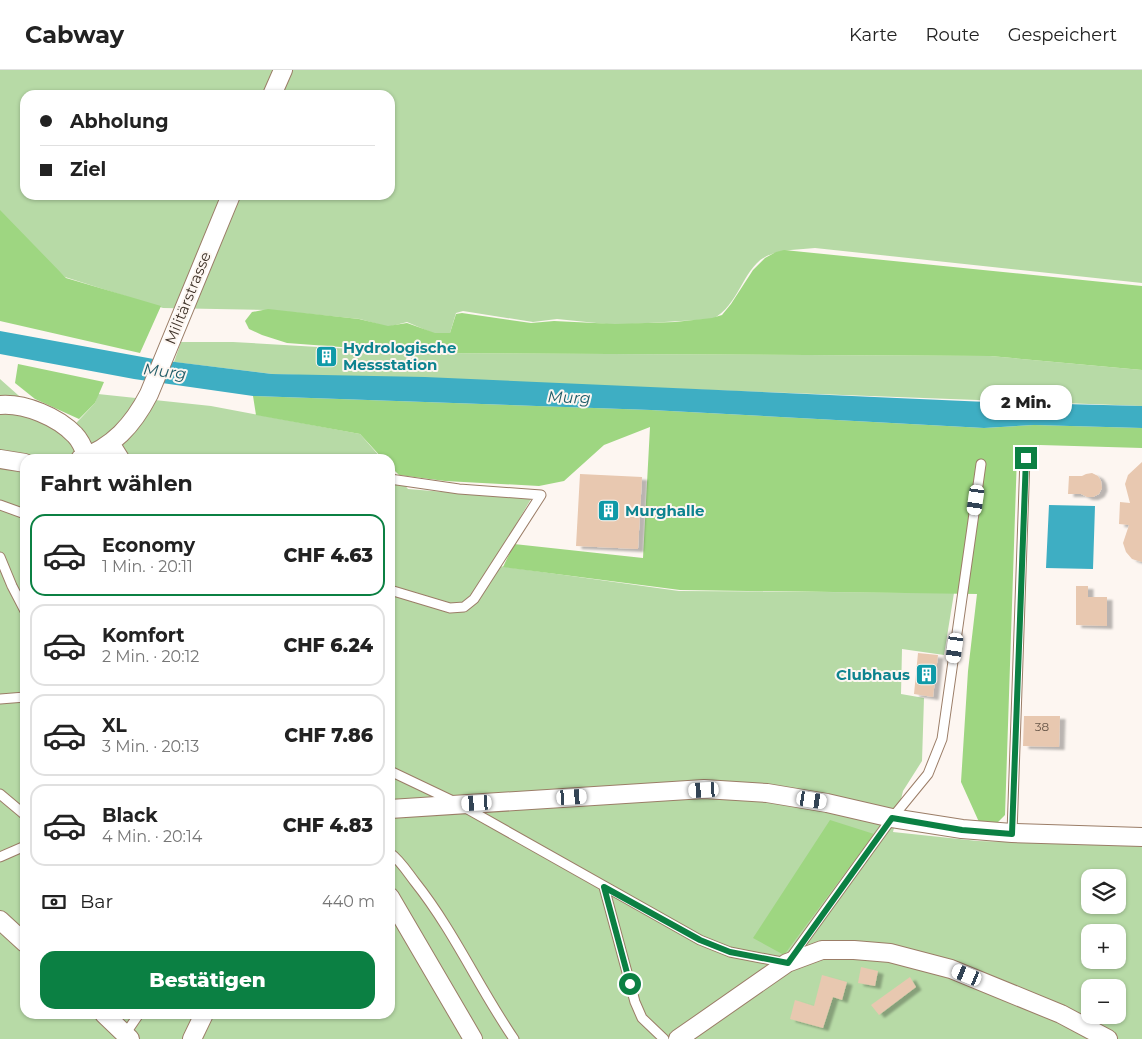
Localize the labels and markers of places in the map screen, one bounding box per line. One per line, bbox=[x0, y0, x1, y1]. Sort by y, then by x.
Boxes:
place label: Hydrologische Messstation bbox=[343, 338, 456, 374]
building icon: Hydrologische Messstation bbox=[315, 345, 339, 369]
building icon: Murghalle bbox=[597, 499, 621, 523]
place label: Murghalle bbox=[625, 501, 705, 520]
building icon: Clubhaus bbox=[914, 663, 938, 687]
place label: Clubhaus bbox=[836, 665, 910, 684]

